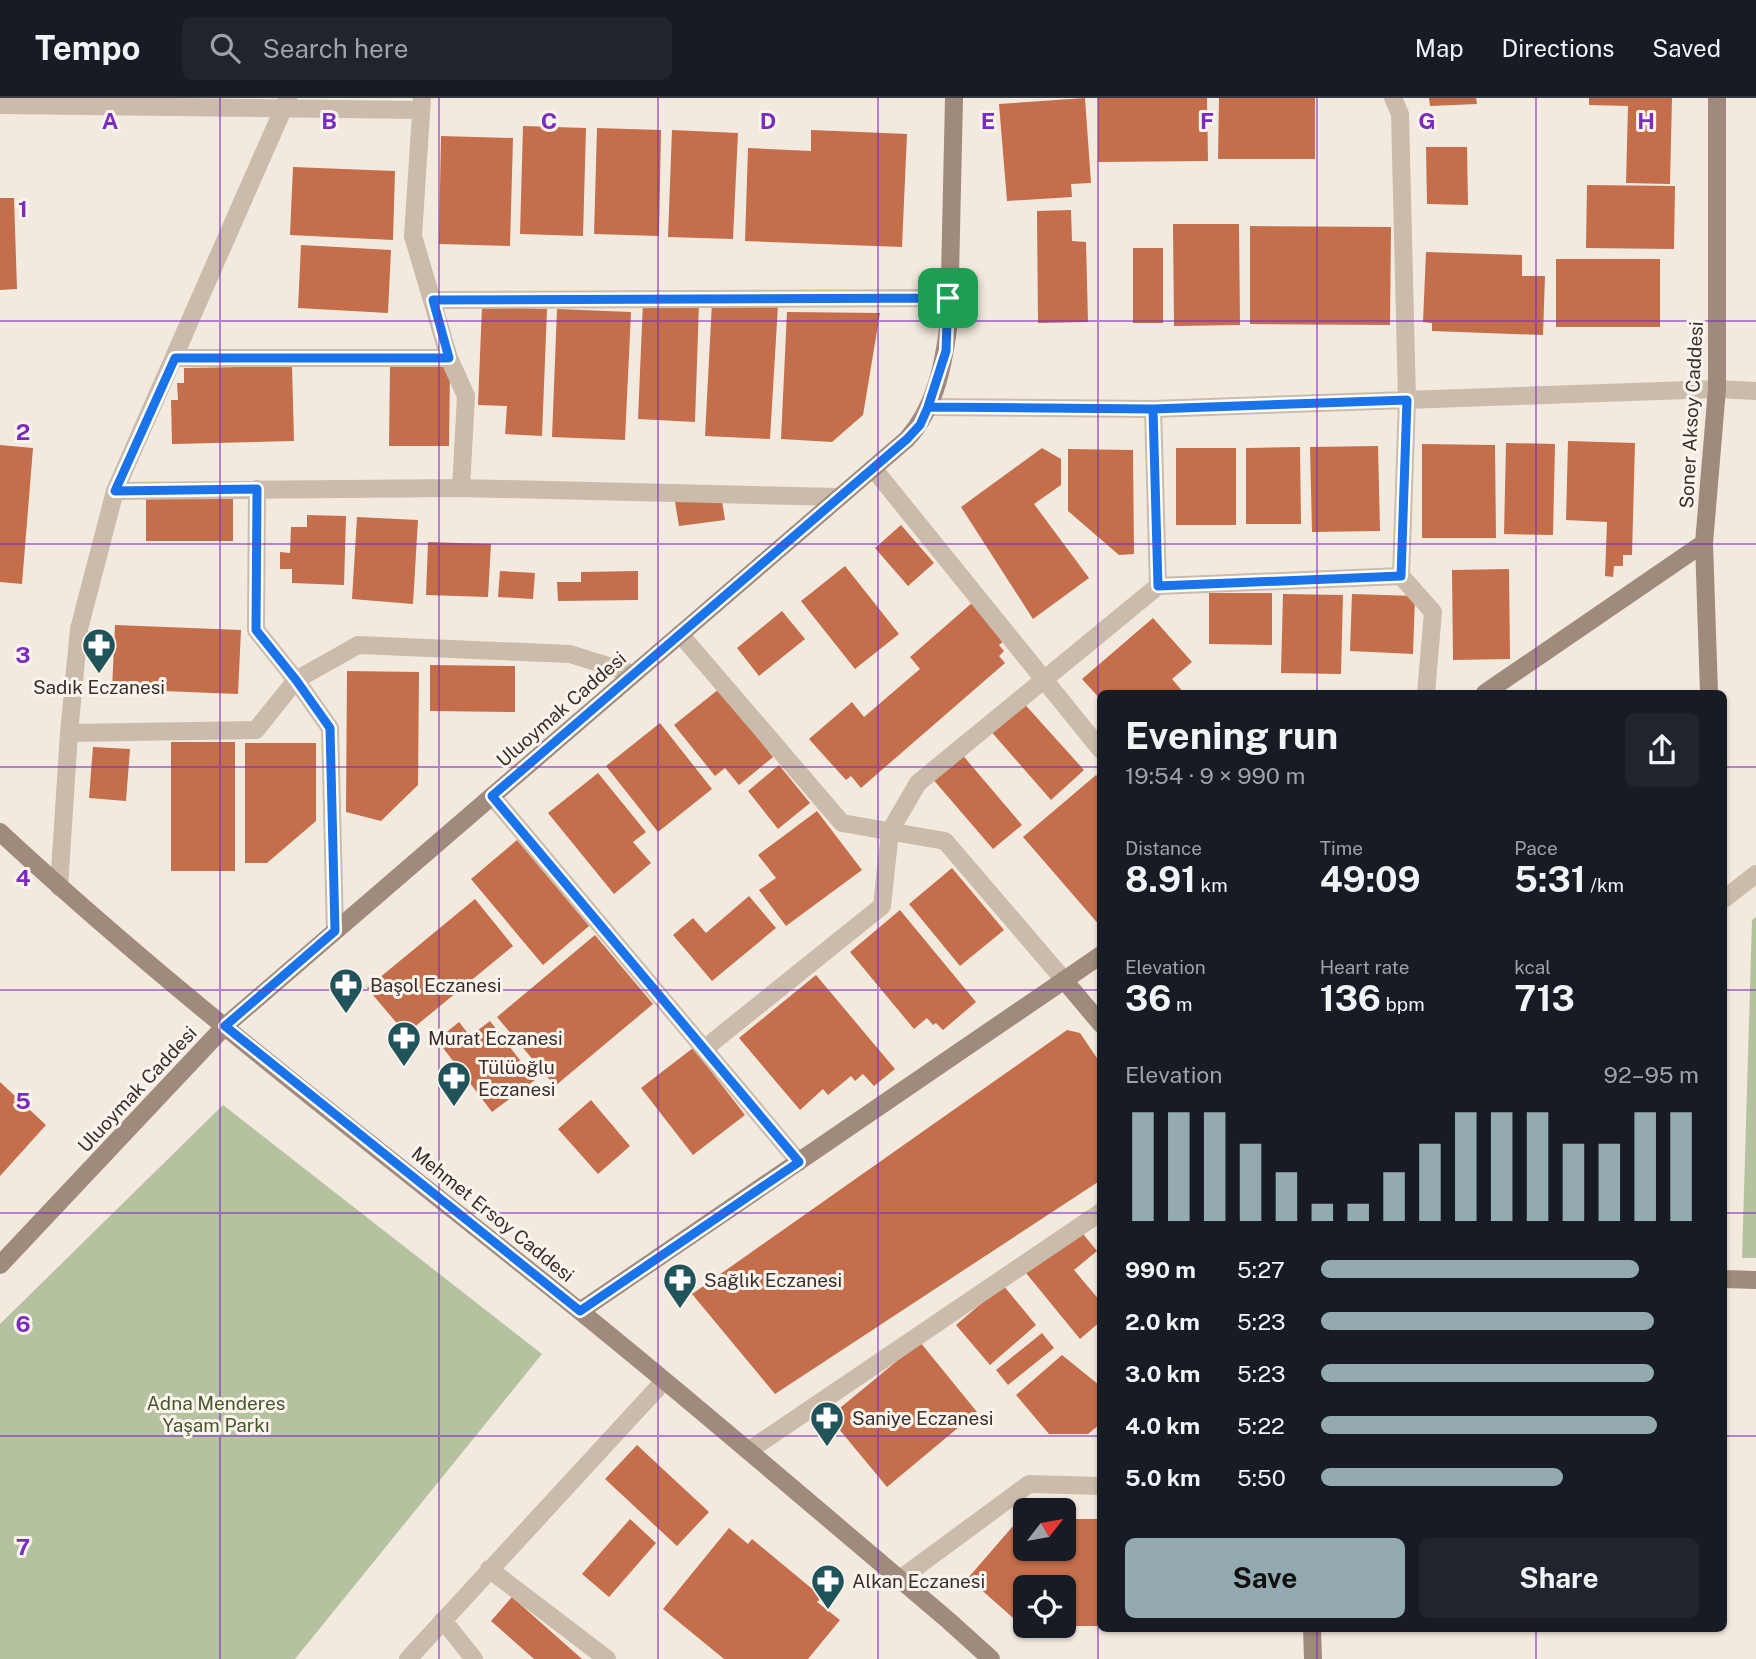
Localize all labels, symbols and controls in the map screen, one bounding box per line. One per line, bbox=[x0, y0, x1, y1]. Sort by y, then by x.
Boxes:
search box bbox=[182, 17, 672, 80]
text: Tempo bbox=[35, 29, 140, 67]
icon: search bbox=[206, 29, 244, 67]
text: Search here bbox=[262, 33, 408, 64]
text: Map bbox=[1415, 34, 1464, 62]
text: Directions bbox=[1502, 34, 1614, 62]
text: Saved bbox=[1652, 34, 1721, 62]
text: A bbox=[102, 107, 119, 134]
text: B bbox=[321, 107, 337, 134]
text: C bbox=[541, 107, 557, 134]
text: D bbox=[760, 107, 776, 134]
text: E bbox=[981, 107, 995, 134]
text: F bbox=[1200, 107, 1214, 134]
text: G bbox=[1418, 107, 1436, 134]
text: H bbox=[1637, 107, 1655, 134]
text: 1 bbox=[18, 195, 28, 222]
pin bbox=[918, 268, 978, 328]
icon: arrive bbox=[929, 279, 967, 317]
street label: Soner Aksoy Caddesi bbox=[1675, 321, 1707, 509]
text: 2 bbox=[16, 418, 30, 445]
pharmacy icon: Sadık Eczanesi bbox=[80, 626, 118, 675]
text: 3 bbox=[15, 641, 31, 668]
street label: Uluoymak Caddesi bbox=[492, 647, 630, 771]
place label: Sadık Eczanesi bbox=[33, 676, 165, 698]
text: Evening run bbox=[1125, 713, 1338, 758]
button: share bbox=[1625, 713, 1699, 787]
text: 19:54 · 9 × 990 m bbox=[1125, 762, 1305, 789]
text: Distance bbox=[1125, 837, 1202, 859]
text: Time bbox=[1320, 837, 1363, 859]
text: Pace bbox=[1514, 837, 1558, 859]
text: 8.91 bbox=[1125, 859, 1196, 900]
text: 49:09 bbox=[1320, 859, 1421, 900]
text: 5:31 bbox=[1514, 859, 1586, 900]
text: 4 bbox=[15, 864, 31, 891]
text: km bbox=[1196, 874, 1228, 896]
text: /km bbox=[1586, 874, 1624, 896]
text: Elevation bbox=[1125, 956, 1206, 978]
text: Heart rate bbox=[1320, 956, 1409, 978]
text: kcal bbox=[1514, 956, 1551, 978]
pharmacy icon: Başol Eczanesi bbox=[327, 966, 365, 1015]
place label: Başol Eczanesi bbox=[370, 974, 501, 996]
text: 36 bbox=[1125, 978, 1171, 1019]
text: 136 bbox=[1320, 978, 1381, 1019]
text: 713 bbox=[1514, 978, 1575, 1019]
text: m bbox=[1171, 993, 1192, 1015]
text: bpm bbox=[1381, 993, 1425, 1015]
pharmacy icon: Murat Eczanesi bbox=[385, 1019, 423, 1068]
street label: Uluoymak Caddesi bbox=[73, 1022, 201, 1156]
place label: Murat Eczanesi bbox=[428, 1027, 563, 1049]
place label: Tülüoğlu Eczanesi bbox=[478, 1056, 555, 1100]
pharmacy icon: Tülüoğlu Eczanesi bbox=[435, 1059, 473, 1108]
text: Elevation bbox=[1125, 1061, 1223, 1088]
text: 92–95 m bbox=[1604, 1061, 1699, 1088]
text: 5 bbox=[15, 1087, 31, 1114]
street label: Mehmet Ersoy Caddesi bbox=[408, 1142, 578, 1286]
text: 990 m bbox=[1125, 1256, 1196, 1283]
text: 5:27 bbox=[1237, 1256, 1285, 1283]
pharmacy icon: Sağlık Eczanesi bbox=[661, 1261, 699, 1310]
place label: Sağlık Eczanesi bbox=[704, 1269, 842, 1291]
text: 2.0 km bbox=[1125, 1308, 1200, 1335]
text: 5:23 bbox=[1237, 1308, 1286, 1335]
text: 6 bbox=[15, 1310, 31, 1337]
text: 3.0 km bbox=[1125, 1360, 1200, 1387]
text: 5:23 bbox=[1237, 1360, 1286, 1387]
park label: Adna Menderes Yaşam Parkı bbox=[147, 1392, 285, 1436]
pharmacy icon: Saniye Eczanesi bbox=[808, 1399, 846, 1448]
place label: Saniye Eczanesi bbox=[852, 1407, 994, 1429]
text: 4.0 km bbox=[1125, 1412, 1200, 1439]
text: 5:22 bbox=[1237, 1412, 1285, 1439]
text: 5.0 km bbox=[1125, 1464, 1201, 1491]
text: 5:50 bbox=[1237, 1464, 1286, 1491]
north arrow bbox=[1013, 1498, 1076, 1561]
map controls bbox=[1013, 1498, 1076, 1638]
text: 7 bbox=[16, 1533, 30, 1560]
button: Save bbox=[1125, 1538, 1405, 1618]
button: Share bbox=[1419, 1538, 1699, 1618]
pharmacy icon: Alkan Eczanesi bbox=[809, 1562, 847, 1611]
place label: Alkan Eczanesi bbox=[852, 1570, 985, 1592]
button: locate bbox=[1013, 1575, 1076, 1638]

